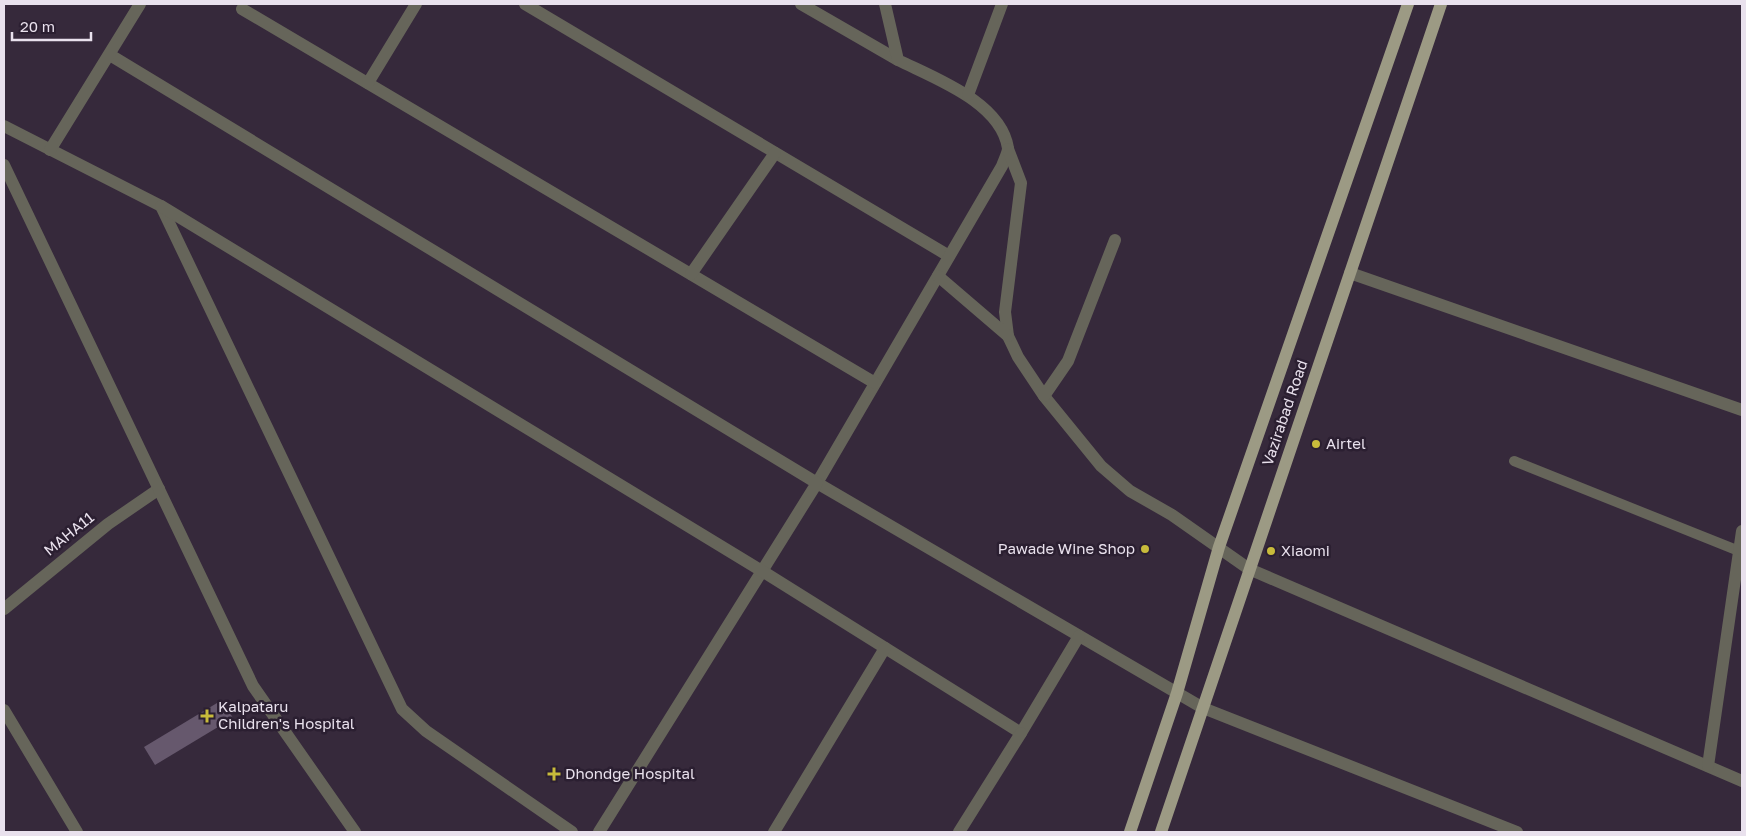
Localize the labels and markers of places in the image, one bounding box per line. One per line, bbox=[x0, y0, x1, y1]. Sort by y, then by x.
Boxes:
place label: Airtel bbox=[1326, 434, 1366, 452]
marker: Airtel bbox=[1310, 438, 1322, 450]
place label: Pawade Wine Shop bbox=[998, 539, 1135, 557]
place label: Xiaomi bbox=[1281, 541, 1330, 559]
marker: Pawade Wine Shop bbox=[1139, 543, 1151, 555]
marker: Xiaomi bbox=[1265, 545, 1277, 557]
place label: Kalpataru Children's Hospital bbox=[218, 697, 355, 732]
marker: Kalpataru Children's Hospital bbox=[200, 709, 214, 723]
place label: Dhondge Hospital bbox=[565, 764, 695, 782]
marker: Dhondge Hospital bbox=[547, 767, 561, 781]

